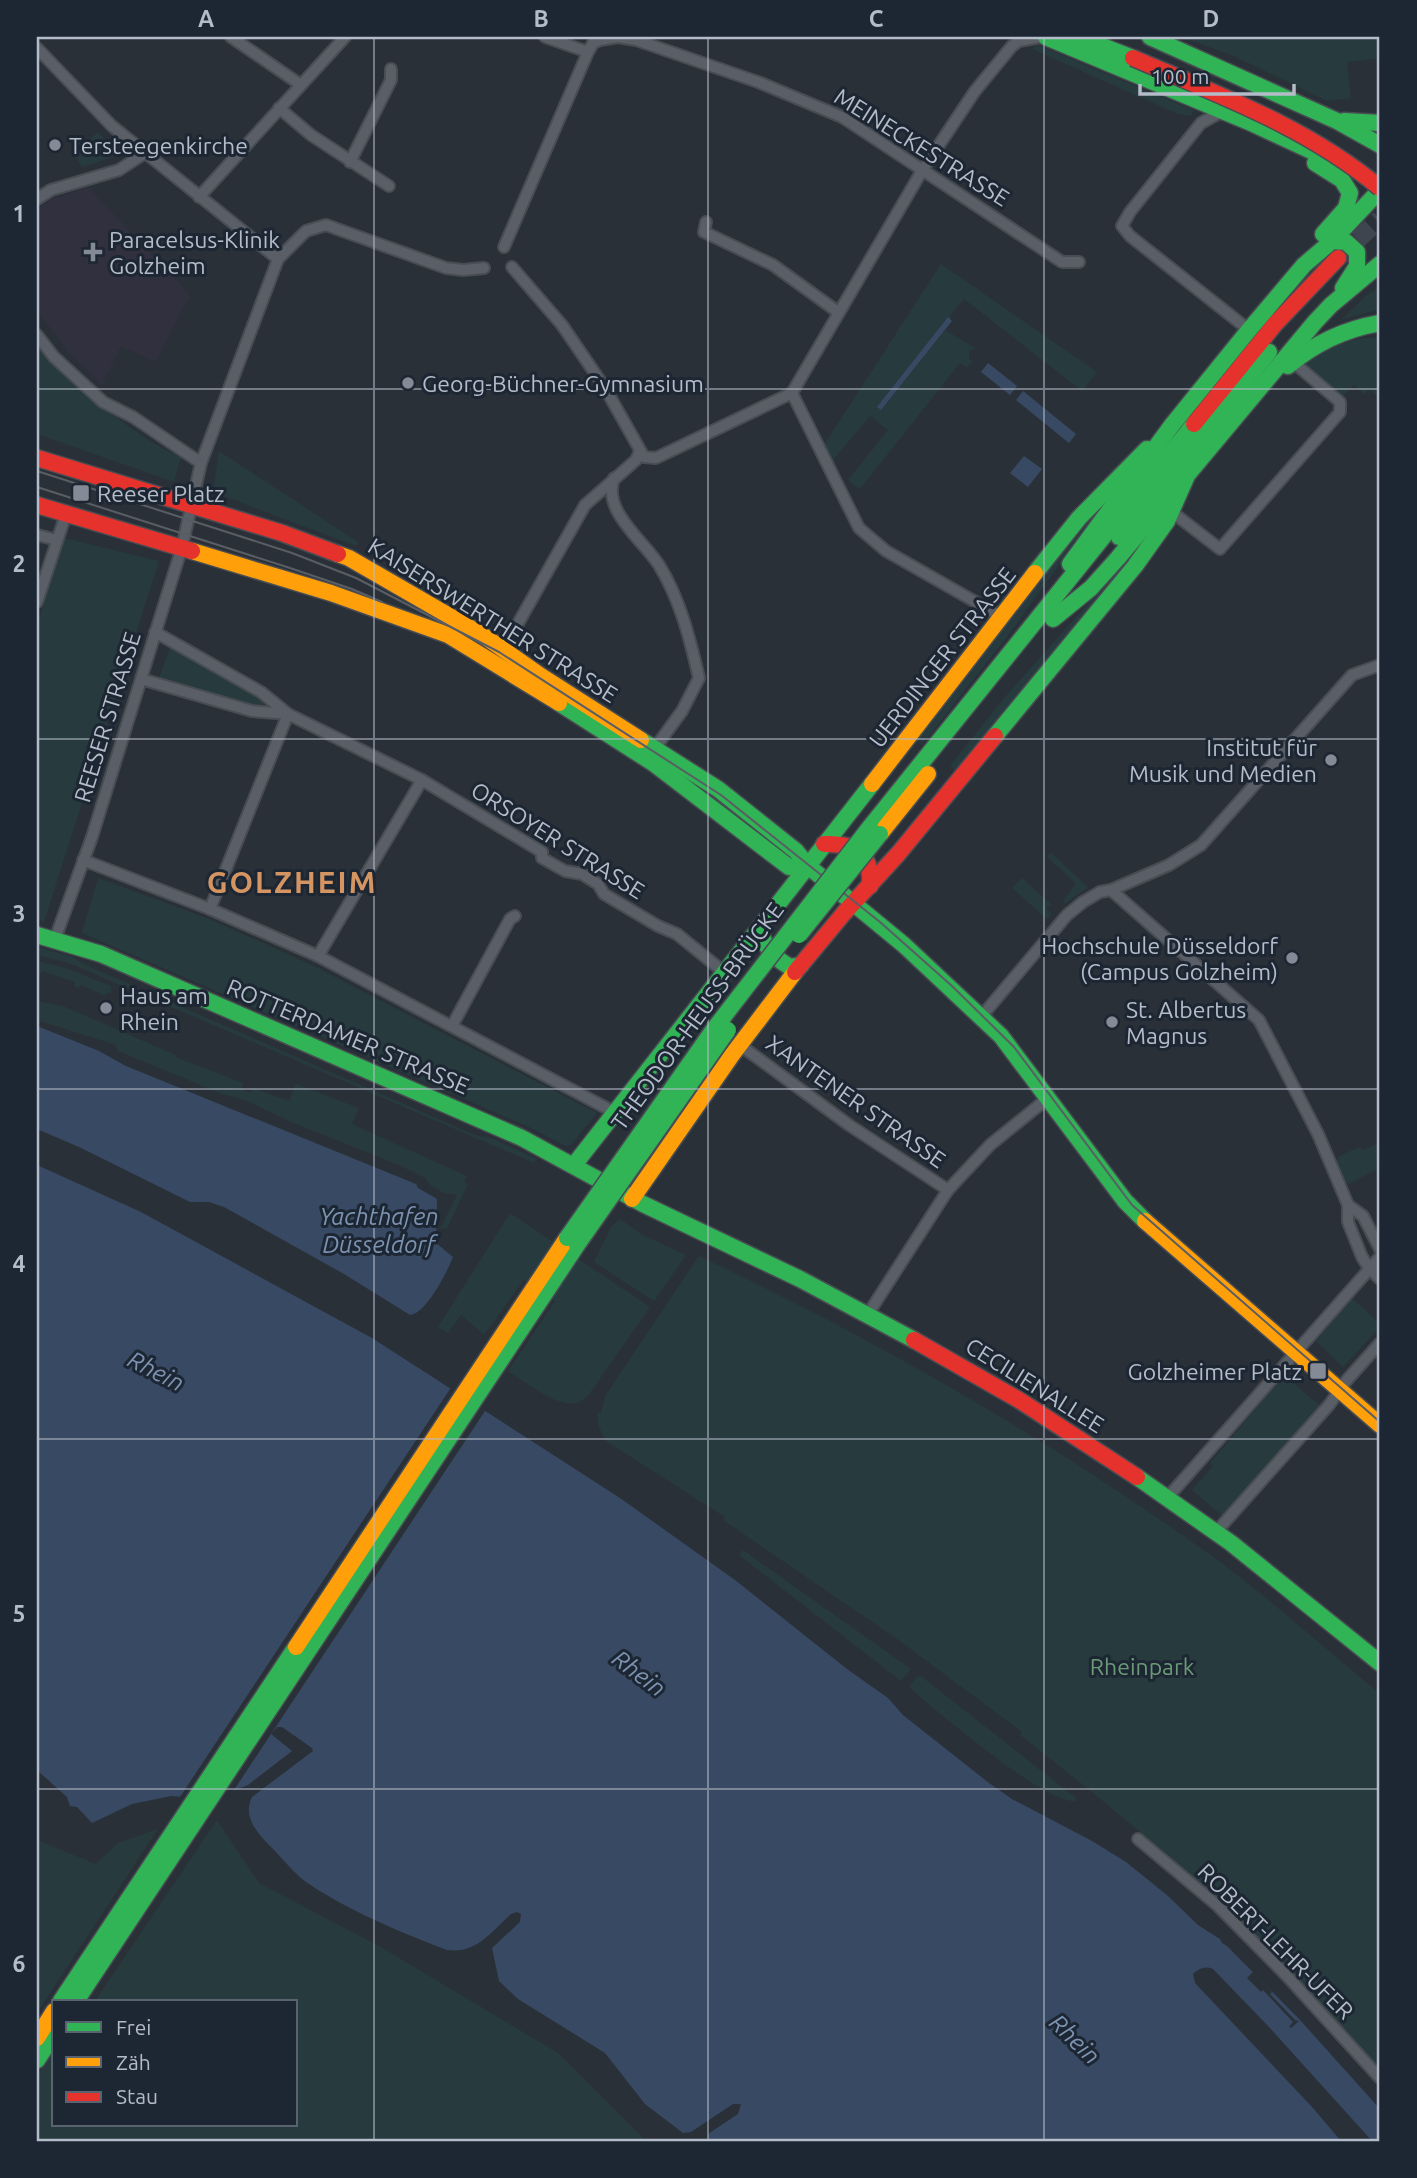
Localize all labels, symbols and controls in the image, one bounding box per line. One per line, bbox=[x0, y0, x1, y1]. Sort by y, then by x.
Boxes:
text: A bbox=[198, 6, 214, 31]
text: B bbox=[533, 6, 549, 31]
text: C bbox=[869, 6, 884, 31]
text: D bbox=[1203, 6, 1219, 31]
scale bar bbox=[1140, 52, 1294, 96]
text: 100 m bbox=[1151, 64, 1209, 88]
street label: MEINECKESTRASSE bbox=[830, 83, 1014, 211]
place label: Tersteegenkirche bbox=[69, 133, 248, 158]
marker: Tersteegenkirche bbox=[47, 137, 63, 153]
text: 1 bbox=[13, 201, 25, 226]
place label: Paracelsus-Klinik Golzheim bbox=[109, 227, 280, 278]
marker: Paracelsus-Klinik Golzheim bbox=[83, 242, 103, 262]
place label: Georg-Büchner-Gymnasium bbox=[422, 371, 704, 396]
marker: Georg-Büchner-Gymnasium bbox=[400, 375, 416, 391]
place label: Reeser Platz bbox=[97, 481, 225, 506]
marker: Reeser Platz bbox=[71, 483, 91, 503]
street label: KAISERSWERTHER STRASSE bbox=[364, 533, 622, 707]
text: 2 bbox=[13, 551, 25, 576]
street label: UERDINGER STRASSE bbox=[864, 562, 1020, 752]
street label: REESER STRASSE bbox=[69, 629, 145, 805]
place label: Institut für Musik und Medien bbox=[1129, 735, 1317, 786]
marker: Institut für Musik und Medien bbox=[1323, 752, 1339, 768]
street label: ORSOYER STRASSE bbox=[467, 777, 649, 903]
district label: GOLZHEIM bbox=[207, 865, 377, 899]
street label: THEODOR-HEUSS-BRÜCKE bbox=[606, 897, 788, 1135]
text: 3 bbox=[13, 901, 25, 926]
place label: Hochschule Düsseldorf (Campus Golzheim) bbox=[1041, 933, 1278, 985]
marker: Hochschule Düsseldorf (Campus Golzheim) bbox=[1284, 950, 1300, 966]
street label: ROTTERDAMER STRASSE bbox=[223, 974, 473, 1098]
place label: Haus am Rhein bbox=[120, 983, 208, 1034]
place label: St. Albertus Magnus bbox=[1126, 997, 1246, 1048]
marker: Haus am Rhein bbox=[98, 1000, 114, 1016]
marker: St. Albertus Magnus bbox=[1104, 1014, 1120, 1030]
street label: XANTENER STRASSE bbox=[762, 1030, 950, 1172]
water label: Yachthafen Düsseldorf bbox=[319, 1203, 439, 1258]
text: 4 bbox=[13, 1251, 26, 1276]
street label: CECILIENALLEE bbox=[961, 1333, 1109, 1437]
water label: Rhein bbox=[123, 1345, 189, 1397]
place label: Golzheimer Platz bbox=[1127, 1359, 1302, 1384]
marker: Golzheimer Platz bbox=[1308, 1361, 1328, 1381]
text: 5 bbox=[13, 1601, 25, 1626]
water label: Rhein bbox=[607, 1644, 671, 1702]
park label: Rheinpark bbox=[1090, 1654, 1195, 1679]
street label: ROBERT-LEHR-UFER bbox=[1193, 1858, 1359, 2024]
text: 6 bbox=[13, 1951, 26, 1976]
legend bbox=[52, 2000, 298, 2126]
water label: Rhein bbox=[1044, 2009, 1106, 2069]
text: Frei bbox=[116, 2015, 151, 2039]
text: Zäh bbox=[116, 2050, 151, 2074]
text: Stau bbox=[116, 2084, 158, 2108]

